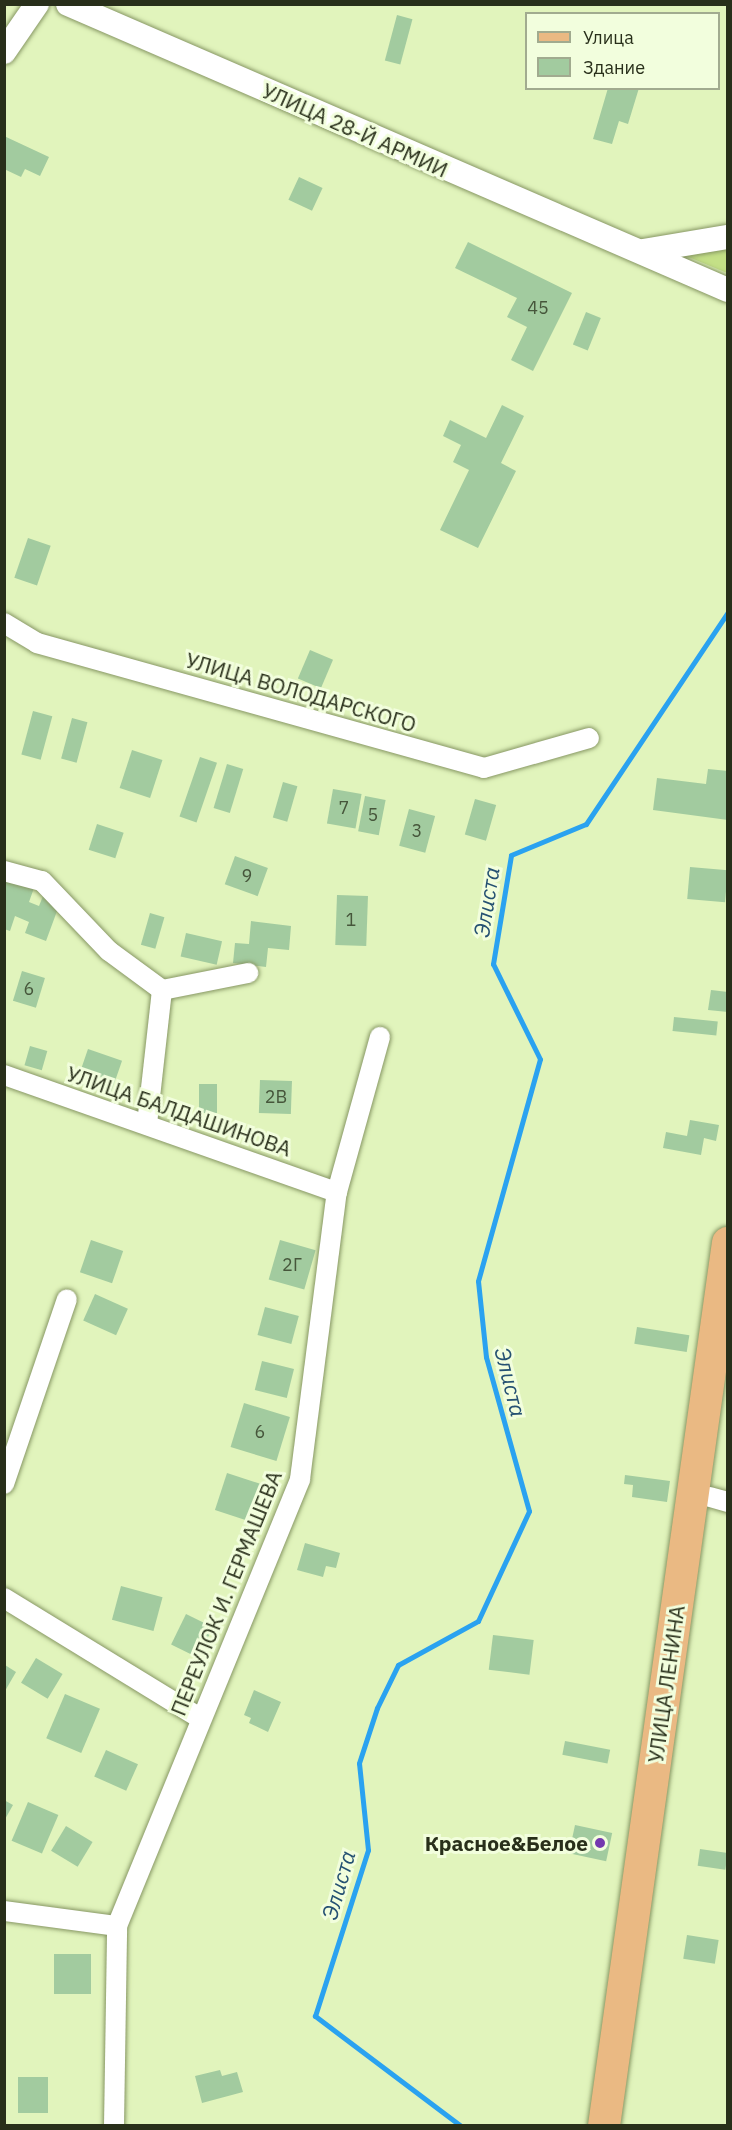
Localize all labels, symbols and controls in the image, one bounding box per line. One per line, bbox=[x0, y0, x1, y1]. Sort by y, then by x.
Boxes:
legend bbox=[525, 12, 720, 90]
text: Улица bbox=[583, 26, 634, 49]
text: Здание bbox=[583, 56, 645, 79]
street label: УЛИЦА 28-Й АРМИИ bbox=[258, 78, 452, 182]
house number: 45 bbox=[527, 297, 549, 319]
street label: УЛИЦА ВОЛОДАРСКОГО bbox=[183, 647, 419, 737]
house number: 7 bbox=[339, 797, 349, 819]
house number: 5 bbox=[368, 804, 378, 826]
house number: 3 bbox=[412, 820, 422, 842]
house number: 9 bbox=[242, 865, 252, 887]
water label: Элиста bbox=[467, 865, 505, 939]
house number: 1 bbox=[346, 909, 356, 931]
house number: 6 bbox=[24, 978, 34, 1000]
street label: УЛИЦА БАЛДАШИНОВА bbox=[63, 1061, 295, 1161]
house number: 2В bbox=[265, 1086, 287, 1108]
house number: 2Г bbox=[282, 1254, 302, 1276]
water label: Элиста bbox=[490, 1345, 532, 1419]
house number: 6 bbox=[255, 1421, 265, 1443]
street label: ПЕРЕУЛОК И. ГЕРМАШЕВА bbox=[165, 1467, 287, 1719]
street label: УЛИЦА ЛЕНИНА bbox=[642, 1604, 690, 1764]
place label: Красное&Белое bbox=[425, 1830, 588, 1856]
marker: Красное&Белое bbox=[593, 1836, 607, 1850]
water label: Элиста bbox=[316, 1847, 360, 1923]

